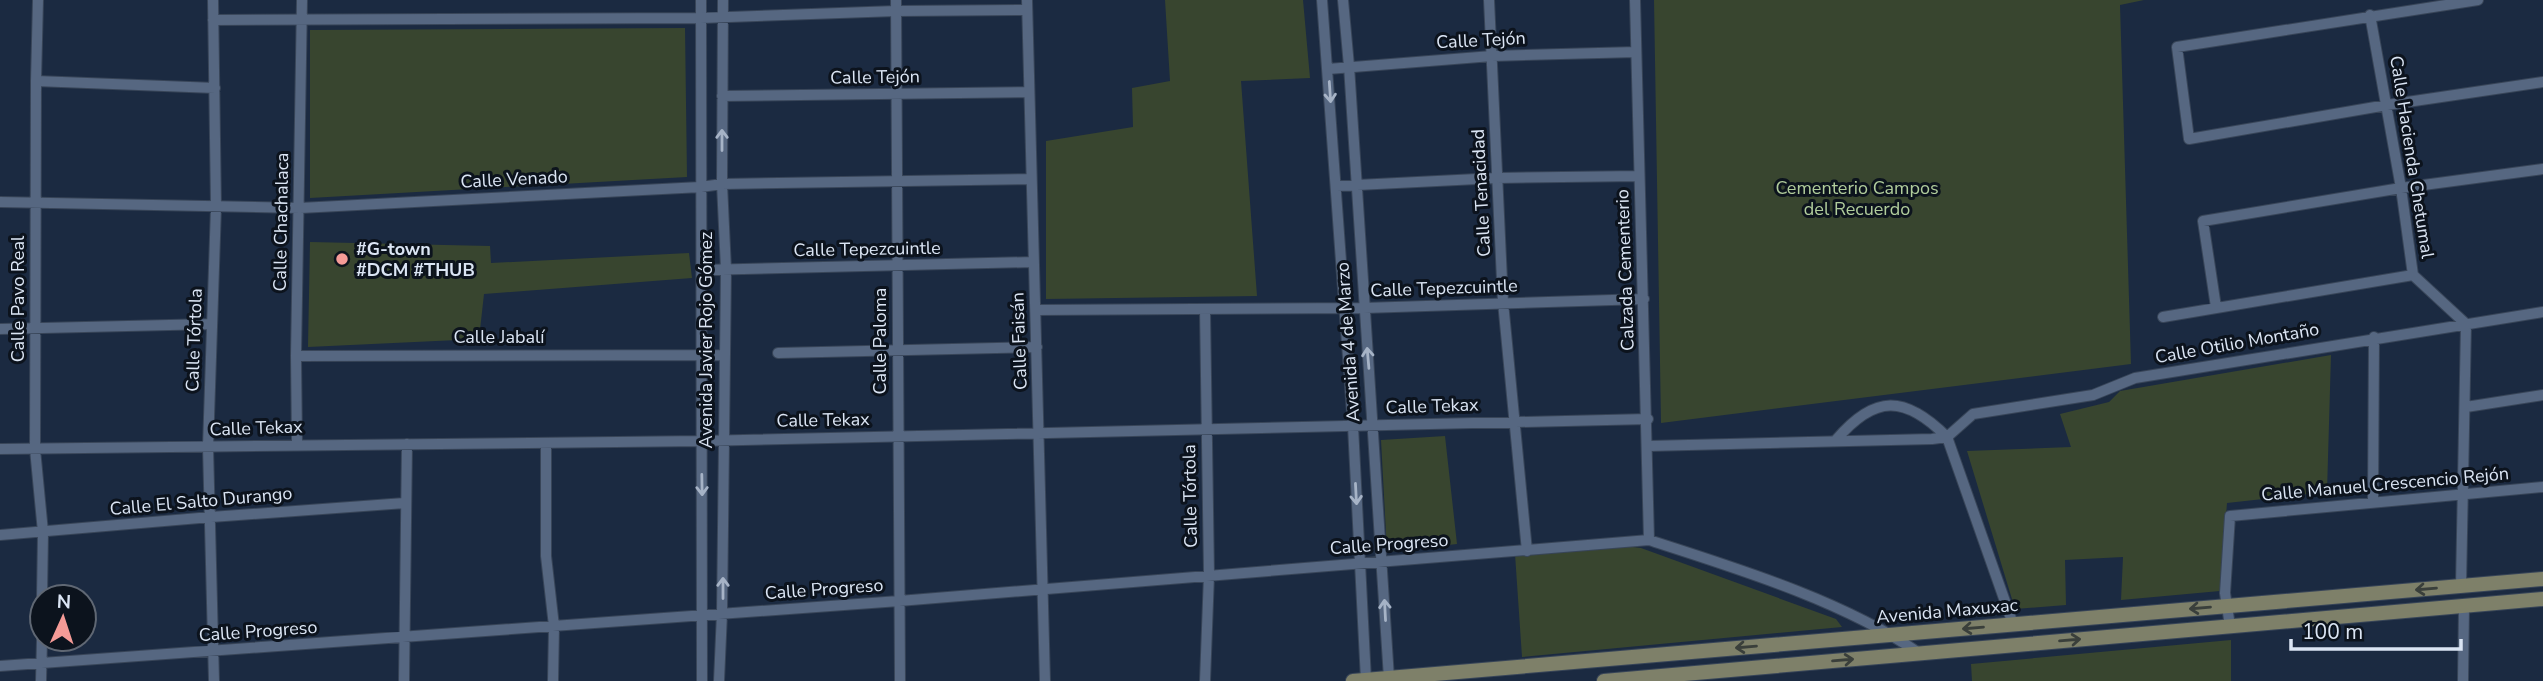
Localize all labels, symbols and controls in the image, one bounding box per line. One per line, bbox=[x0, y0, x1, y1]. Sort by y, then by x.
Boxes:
street label: Calle Tejón bbox=[1436, 26, 1526, 54]
street label: Calle Hacienda Chetumal bbox=[2384, 54, 2440, 261]
street label: Calle Tejón bbox=[830, 64, 920, 90]
one-way arrow bbox=[1323, 81, 1336, 104]
street label: Calle Tenacidad bbox=[1466, 128, 1496, 258]
one-way arrow bbox=[715, 129, 729, 152]
street label: Calle Chachalaca bbox=[268, 152, 294, 292]
street label: Calle Venado bbox=[460, 164, 568, 194]
park label: Cementerio Campos del Recuerdo bbox=[1775, 176, 1939, 221]
street label: Calzada Cementerio bbox=[1610, 189, 1640, 351]
street label: Avenida Javier Rojo Gómez bbox=[694, 232, 718, 448]
street label: Calle Pavo Real bbox=[6, 235, 30, 362]
street label: Calle Tepezcuintle bbox=[793, 236, 941, 262]
place label: #G-town #DCM #THUB bbox=[356, 237, 475, 282]
marker: #G-town #DCM #THUB bbox=[334, 251, 350, 267]
street label: Avenida 4 de Marzo bbox=[1330, 261, 1366, 423]
street label: Calle Tepezcuintle bbox=[1370, 273, 1518, 303]
street label: Calle Tórtola bbox=[180, 288, 208, 392]
street label: Calle Paloma bbox=[868, 288, 892, 394]
street label: Calle Faisán bbox=[1005, 292, 1033, 390]
street label: Calle Otilio Montaño bbox=[2153, 317, 2321, 369]
street label: Calle Jabalí bbox=[453, 325, 545, 349]
one-way arrow bbox=[1361, 347, 1374, 370]
street label: Calle Tekax bbox=[1385, 392, 1479, 420]
street label: Calle Tekax bbox=[776, 407, 870, 433]
street label: Calle Tekax bbox=[209, 414, 303, 442]
street label: Calle Tórtola bbox=[1177, 444, 1203, 548]
street label: Calle Manuel Crescencio Rejón bbox=[2260, 461, 2510, 507]
one-way arrow bbox=[695, 473, 708, 496]
street label: Calle El Salto Durango bbox=[109, 481, 293, 521]
one-way arrow bbox=[1350, 483, 1363, 506]
street label: Calle Progreso bbox=[1329, 528, 1449, 560]
street label: Calle Progreso bbox=[764, 573, 884, 605]
one-way arrow bbox=[716, 577, 730, 600]
north arrow bbox=[28, 583, 98, 653]
one-way arrow bbox=[2415, 583, 2438, 596]
text: N bbox=[56, 589, 72, 615]
street label: Avenida Maxuxac bbox=[1875, 593, 2019, 629]
one-way arrow bbox=[1379, 599, 1392, 622]
one-way arrow bbox=[2189, 602, 2211, 615]
scale bar bbox=[2291, 608, 2461, 652]
street label: Calle Progreso bbox=[198, 615, 318, 647]
text: 100 m bbox=[2302, 618, 2363, 646]
one-way arrow bbox=[1962, 622, 1985, 635]
one-way arrow bbox=[2058, 633, 2081, 646]
one-way arrow bbox=[1735, 641, 1758, 654]
one-way arrow bbox=[1831, 653, 1854, 666]

